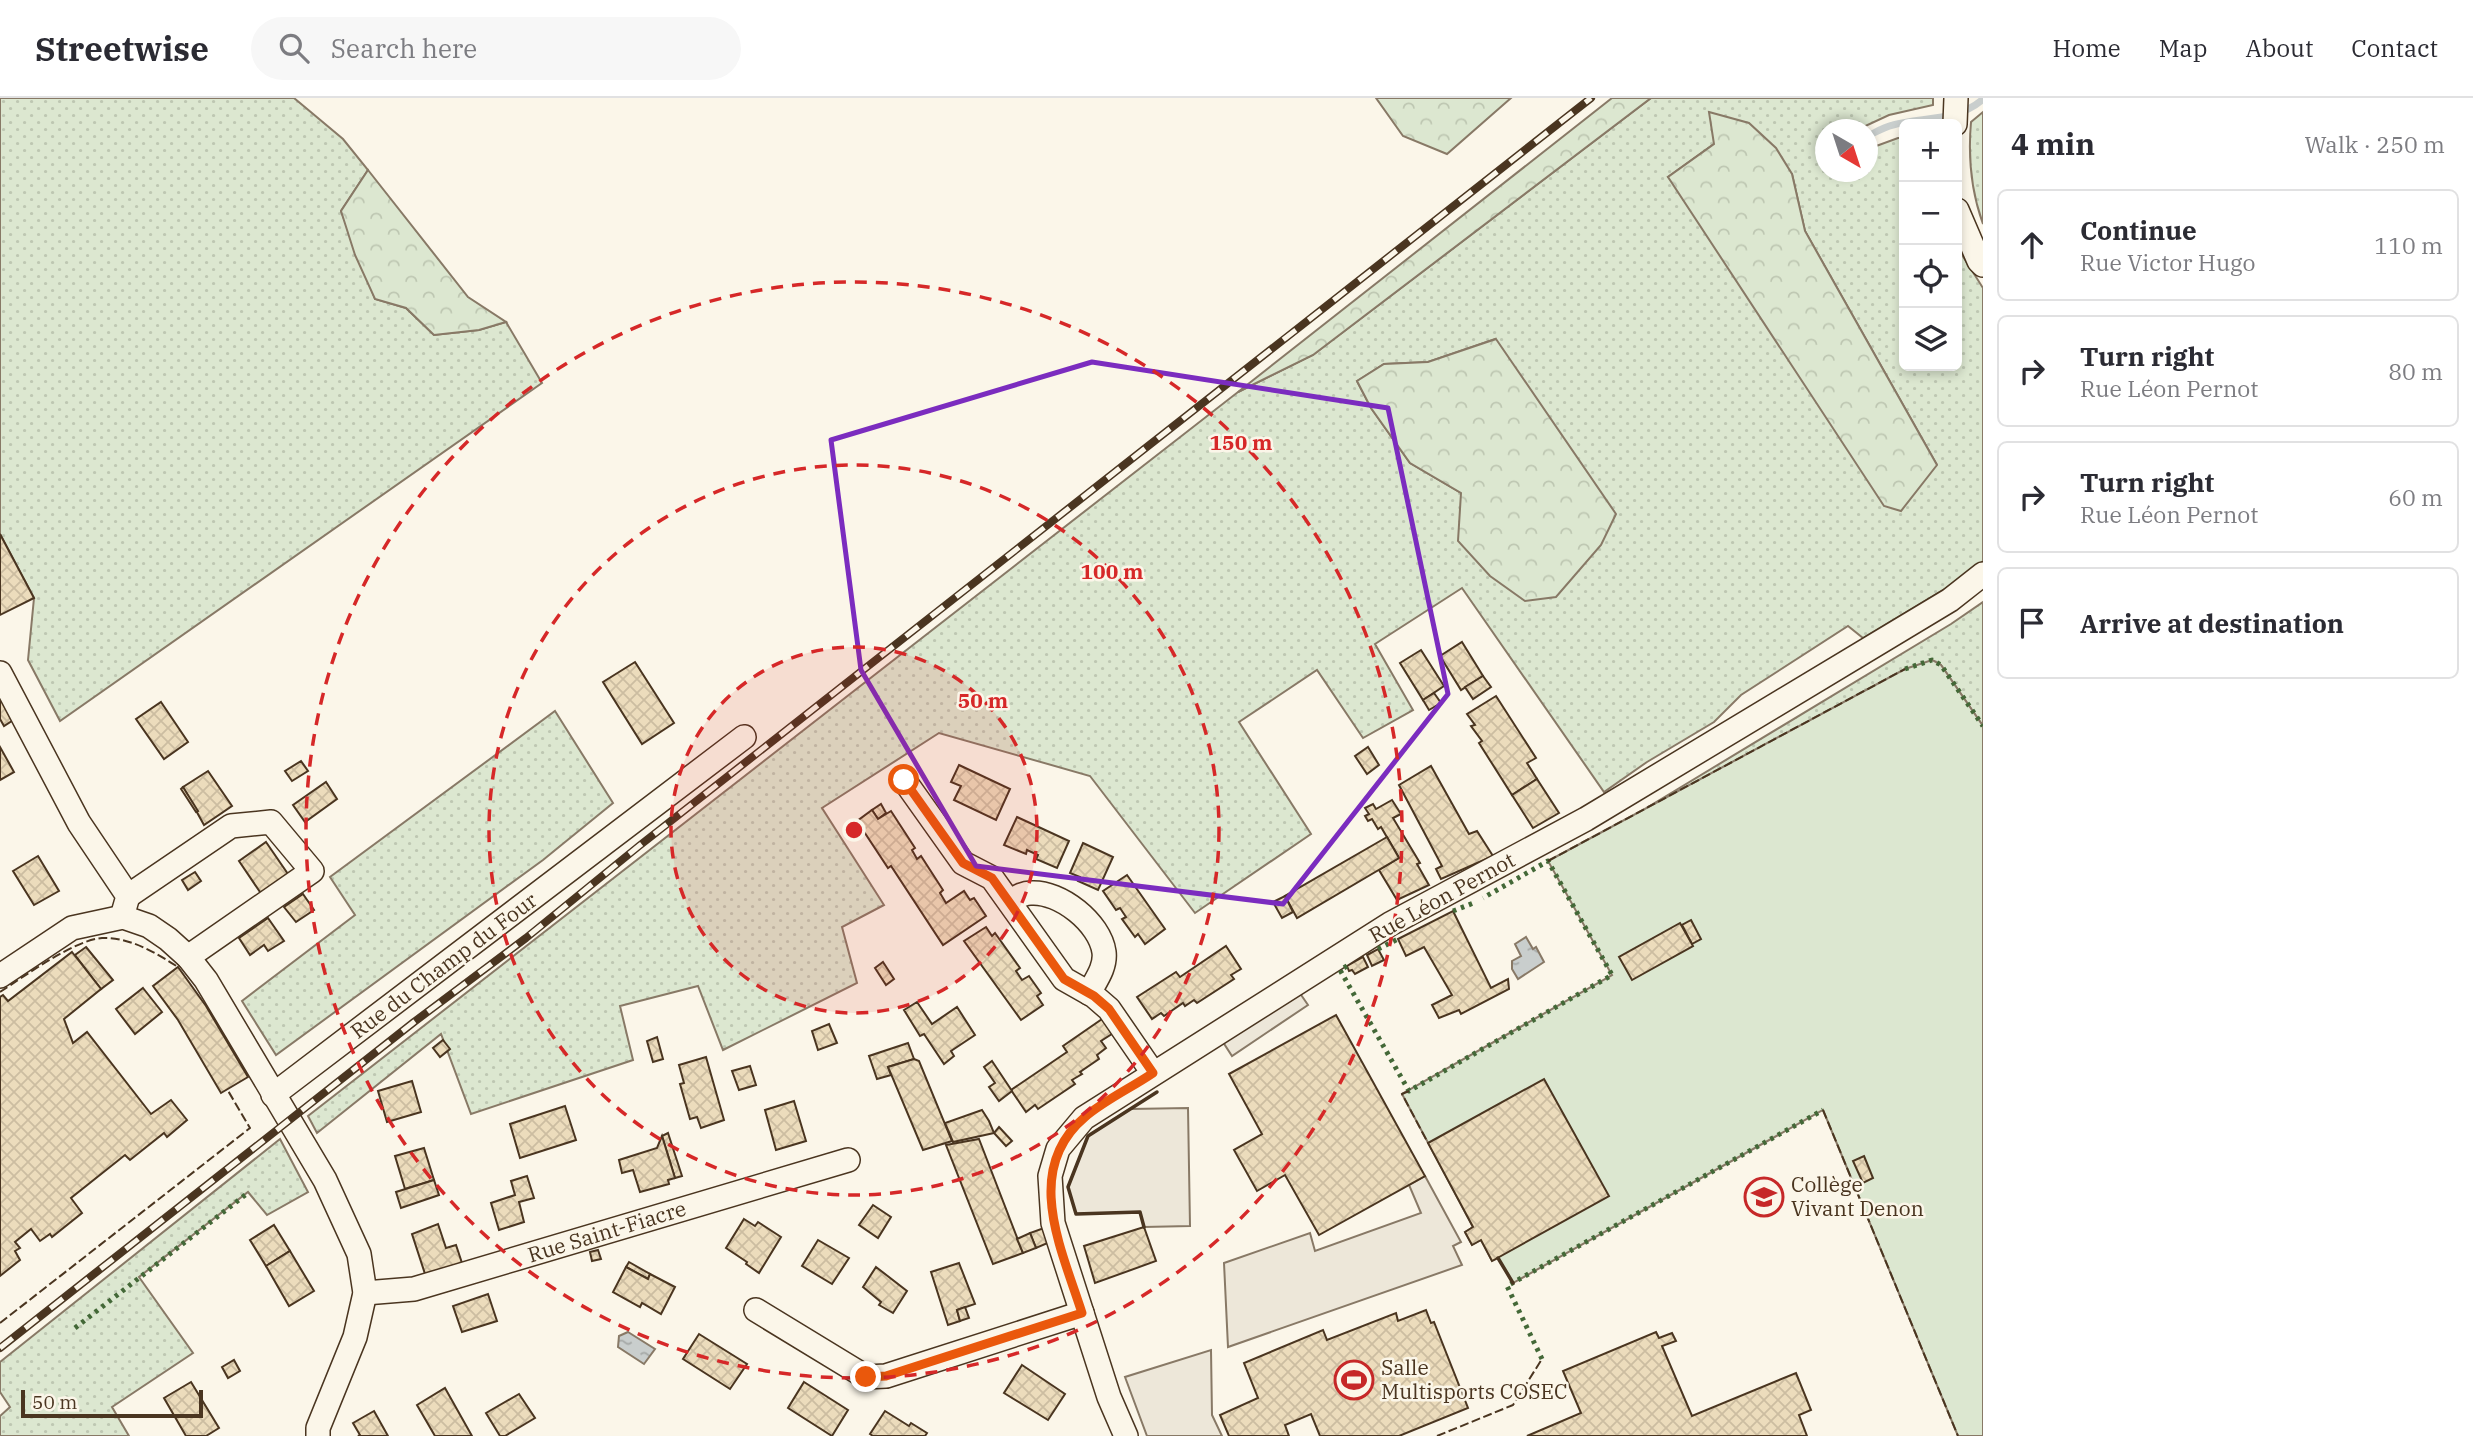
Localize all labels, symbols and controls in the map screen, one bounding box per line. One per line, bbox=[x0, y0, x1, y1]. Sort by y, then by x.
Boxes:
search box bbox=[251, 17, 741, 80]
text: Streetwise bbox=[35, 27, 209, 70]
icon: search bbox=[275, 29, 313, 67]
text: Search here bbox=[331, 31, 477, 65]
text: Home bbox=[2053, 32, 2121, 64]
text: Map bbox=[2159, 32, 2207, 64]
text: About bbox=[2245, 32, 2313, 64]
text: Contact bbox=[2351, 32, 2438, 64]
north arrow bbox=[1815, 119, 1878, 182]
map controls bbox=[1899, 119, 1962, 371]
button: + bbox=[1899, 119, 1962, 182]
text: 4 min bbox=[2011, 124, 2095, 163]
text: Walk · 250 m bbox=[2304, 129, 2445, 159]
button: − bbox=[1899, 182, 1962, 245]
text: Continue bbox=[2080, 213, 2197, 247]
icon: ahead bbox=[2013, 226, 2051, 264]
text: 110 m bbox=[2374, 230, 2443, 260]
button: locate bbox=[1899, 245, 1962, 308]
text: Rue Victor Hugo bbox=[2080, 247, 2255, 277]
button: layers bbox=[1899, 308, 1962, 371]
text: Turn right bbox=[2080, 339, 2214, 373]
icon: right bbox=[2013, 352, 2051, 390]
text: 80 m bbox=[2388, 356, 2443, 386]
text: Rue Léon Pernot bbox=[2080, 373, 2258, 403]
text: 150 m bbox=[1209, 428, 1273, 456]
text: Turn right bbox=[2080, 465, 2214, 499]
icon: right bbox=[2013, 478, 2051, 516]
text: 60 m bbox=[2388, 482, 2443, 512]
text: Rue Léon Pernot bbox=[2080, 499, 2258, 529]
text: 100 m bbox=[1080, 557, 1144, 585]
icon: arrive bbox=[2013, 604, 2051, 642]
text: Arrive at destination bbox=[2080, 606, 2344, 640]
text: 50 m bbox=[958, 686, 1008, 714]
route start bbox=[888, 764, 919, 795]
centre of rings bbox=[842, 818, 866, 842]
street label: Rue Léon Pernot bbox=[1363, 845, 1520, 949]
street label: Rue du Champ du Four bbox=[344, 885, 543, 1045]
place label: Collège Vivant Denon bbox=[1791, 1170, 1924, 1222]
school or university icon: Collège Vivant Denon bbox=[1743, 1176, 1785, 1218]
street label: Rue Saint-Fiacre bbox=[524, 1194, 689, 1268]
place label: Salle Multisports COSEC bbox=[1381, 1353, 1568, 1405]
sports icon: Salle Multisports COSEC bbox=[1333, 1359, 1375, 1401]
route end bbox=[850, 1361, 881, 1392]
scale bar bbox=[21, 1387, 203, 1419]
text: 50 m bbox=[32, 1390, 77, 1414]

